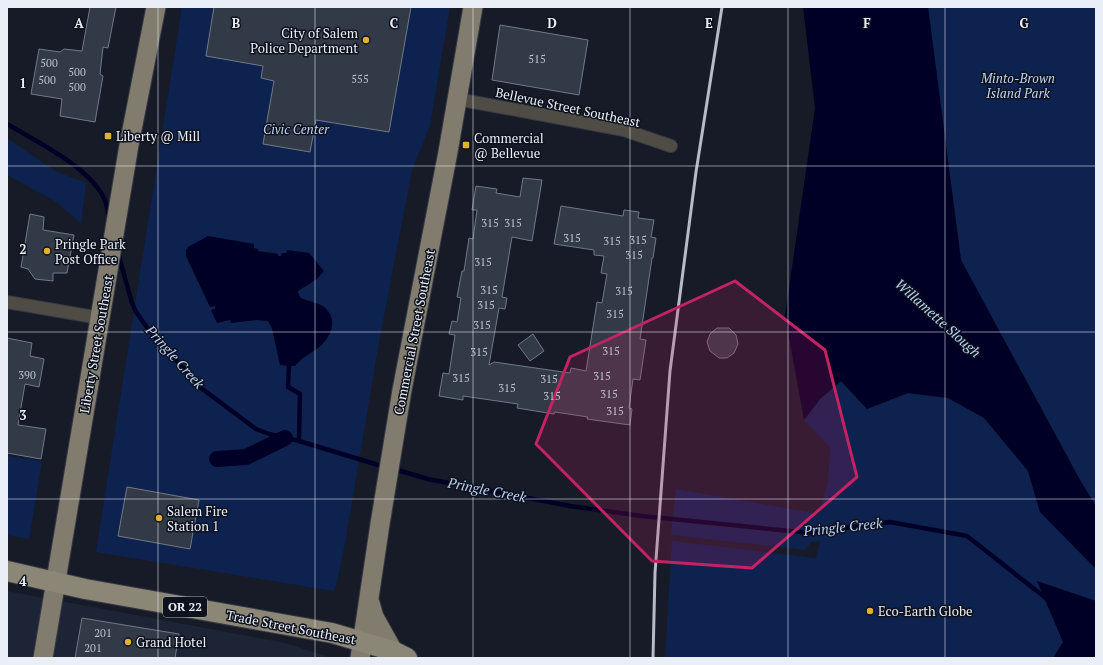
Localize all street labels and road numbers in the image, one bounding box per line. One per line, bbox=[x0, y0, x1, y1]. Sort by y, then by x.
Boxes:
street label: Bellevue Street Southeast bbox=[494, 83, 642, 131]
street label: Commercial Street Southeast bbox=[389, 248, 439, 416]
street label: Liberty Street Southeast bbox=[75, 273, 117, 414]
road number: OR 22 bbox=[163, 597, 207, 617]
street label: Trade Street Southeast bbox=[225, 606, 357, 648]

